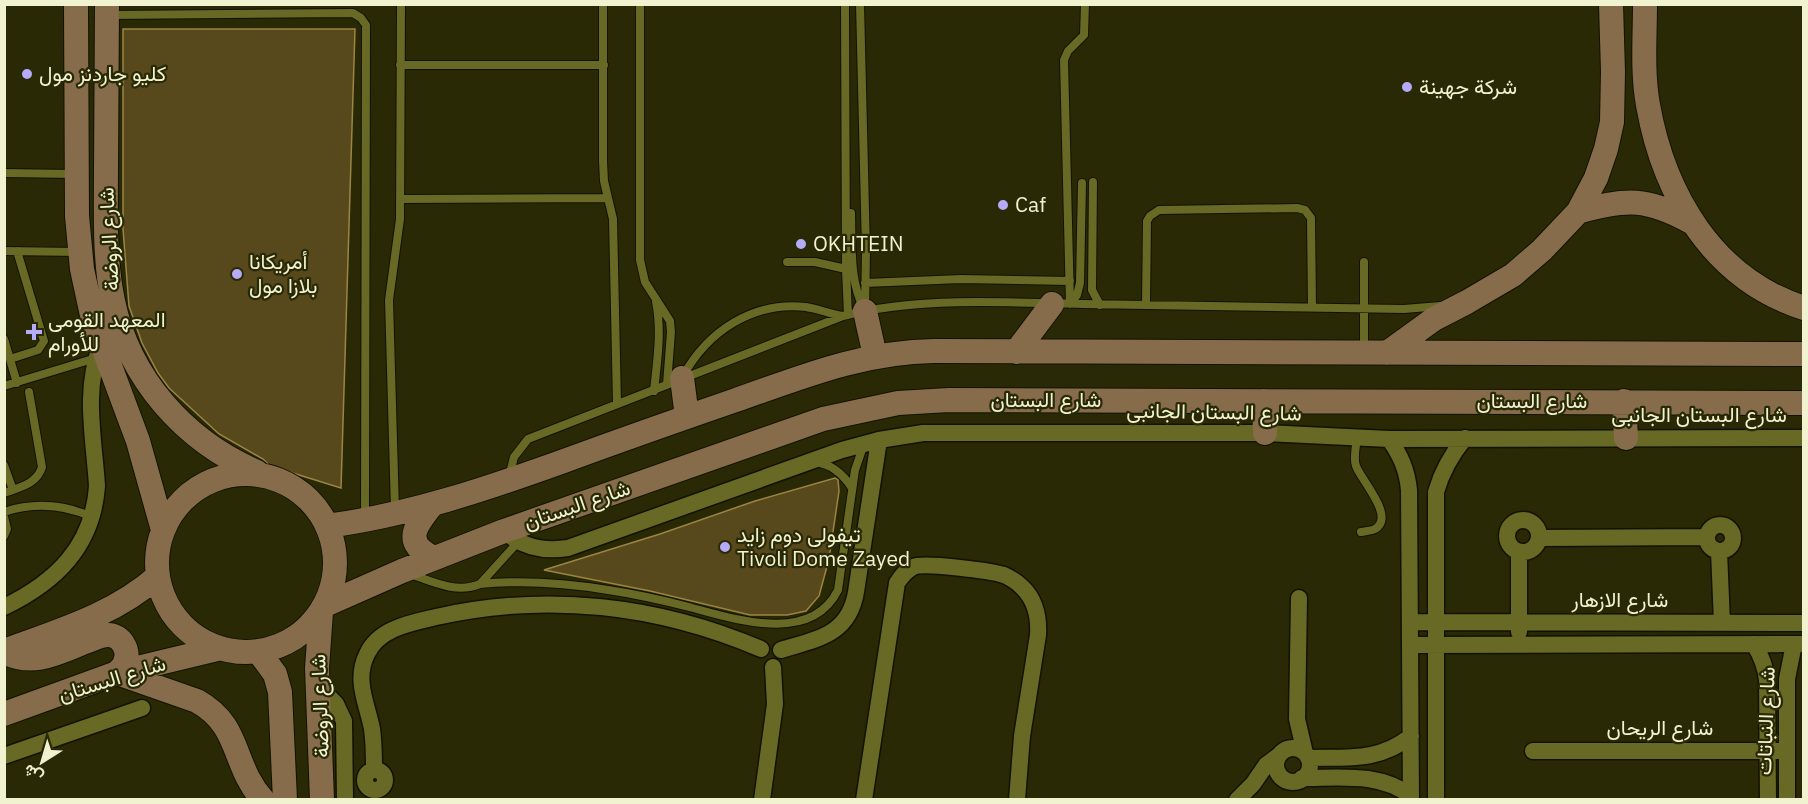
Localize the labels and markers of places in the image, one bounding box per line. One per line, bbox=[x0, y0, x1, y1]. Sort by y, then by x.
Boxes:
place label: كليو جاردنز مول bbox=[39, 59, 166, 87]
marker: كليو جاردنز مول bbox=[20, 67, 34, 81]
place label: شركة جهينة bbox=[1419, 72, 1517, 100]
marker: شركة جهينة bbox=[1400, 80, 1414, 94]
place label: Caf bbox=[1015, 190, 1046, 218]
marker: Caf bbox=[996, 198, 1010, 212]
place label: OKHTEIN bbox=[813, 229, 904, 257]
marker: OKHTEIN bbox=[794, 237, 808, 251]
place label: أمريكانا بلازا مول bbox=[249, 247, 317, 299]
marker: أمريكانا بلازا مول bbox=[230, 267, 244, 281]
place label: المعهد القومى للأورام bbox=[48, 305, 166, 358]
marker: المعهد القومى للأورام bbox=[25, 323, 43, 341]
place label: تيفولى دوم زايد Tivoli Dome Zayed bbox=[737, 520, 910, 572]
marker: تيفولى دوم زايد Tivoli Dome Zayed bbox=[718, 540, 732, 554]

